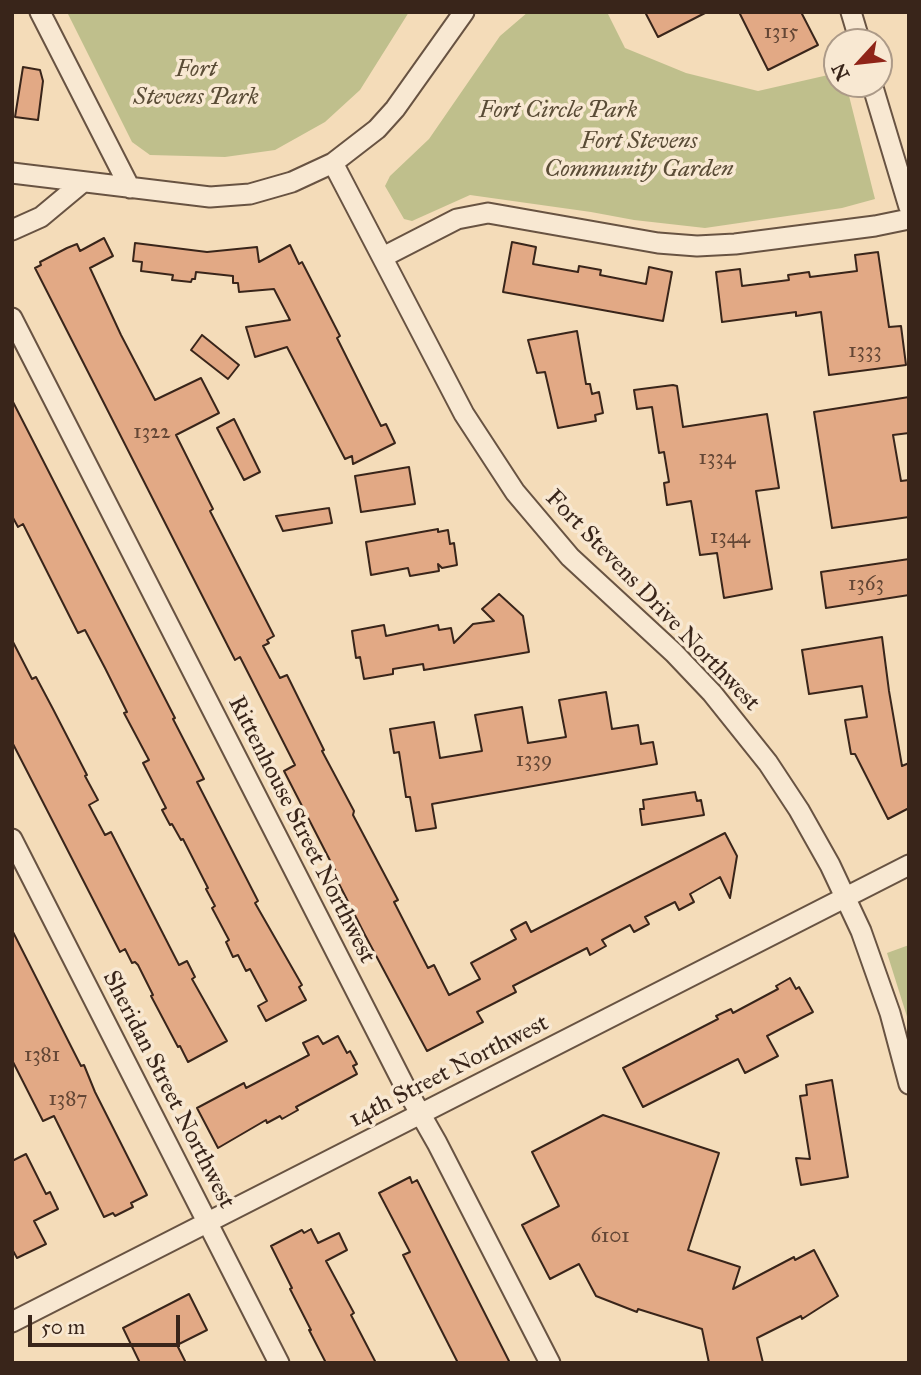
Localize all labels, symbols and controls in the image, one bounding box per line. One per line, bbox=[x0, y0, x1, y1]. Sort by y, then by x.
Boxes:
house number: 1315 bbox=[764, 20, 798, 46]
north arrow bbox=[823, 28, 893, 98]
park label: Fort Stevens Park bbox=[133, 56, 259, 112]
text: N bbox=[827, 59, 855, 84]
park label: Fort Circle Park bbox=[479, 97, 637, 125]
park label: Fort Stevens Community Garden bbox=[545, 128, 733, 184]
house number: 1333 bbox=[848, 339, 882, 365]
house number: 1322 bbox=[133, 420, 171, 446]
house number: 1334 bbox=[699, 446, 735, 472]
street label: Fort Stevens Drive Northwest bbox=[539, 484, 765, 718]
house number: 1344 bbox=[710, 525, 750, 551]
house number: 1363 bbox=[848, 572, 884, 598]
street label: Rittenhouse Street Northwest bbox=[221, 692, 381, 968]
house number: 1339 bbox=[516, 748, 552, 774]
street label: Sheridan Street Northwest bbox=[95, 966, 241, 1214]
street label: 14th Street Northwest bbox=[344, 1009, 554, 1135]
house number: 1381 bbox=[24, 1043, 60, 1069]
house number: 1387 bbox=[48, 1087, 88, 1113]
house number: 6101 bbox=[590, 1224, 630, 1250]
scale bar bbox=[32, 1302, 184, 1346]
text: 50 m bbox=[41, 1314, 85, 1340]

